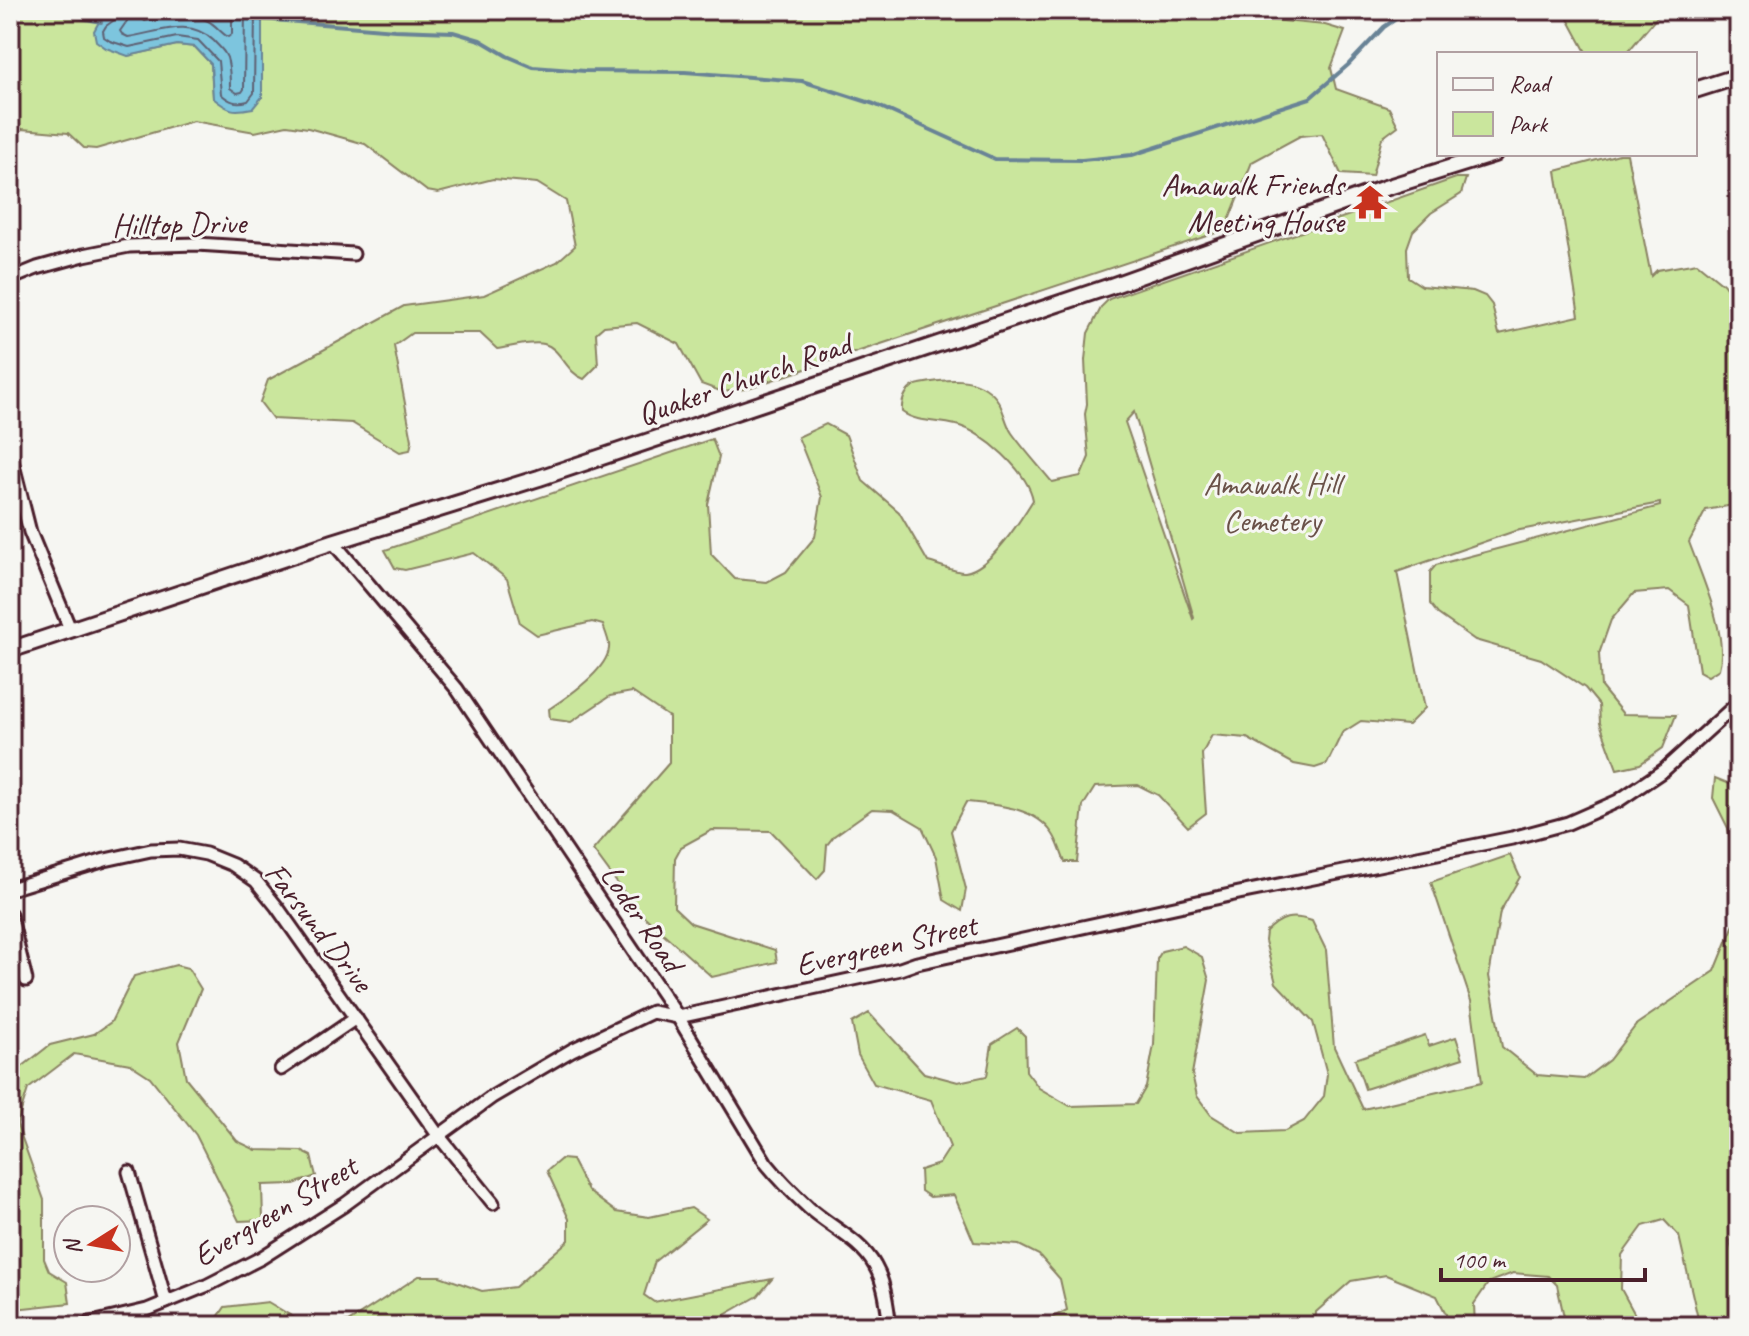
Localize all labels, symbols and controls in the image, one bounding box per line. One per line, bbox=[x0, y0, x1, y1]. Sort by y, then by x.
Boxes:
legend bbox=[1437, 52, 1697, 156]
text: Road bbox=[1509, 69, 1553, 99]
text: Park bbox=[1509, 109, 1549, 139]
place label: Amawalk Friends Meeting House bbox=[1162, 164, 1347, 242]
temple icon: Amawalk Friends Meeting House bbox=[1351, 183, 1389, 221]
street label: Hilltop Drive bbox=[112, 202, 249, 246]
street label: Quaker Church Road bbox=[632, 322, 860, 435]
park label: Amawalk Hill Cemetery bbox=[1204, 463, 1346, 541]
street label: Farsund Drive bbox=[256, 854, 384, 1002]
street label: Loder Road bbox=[591, 856, 695, 983]
street label: Evergreen Street bbox=[792, 904, 984, 986]
street label: Evergreen Street bbox=[186, 1144, 367, 1276]
north arrow bbox=[52, 1204, 132, 1284]
scale bar bbox=[1441, 1232, 1645, 1282]
text: N bbox=[58, 1235, 88, 1257]
text: 100 m bbox=[1453, 1245, 1507, 1275]

